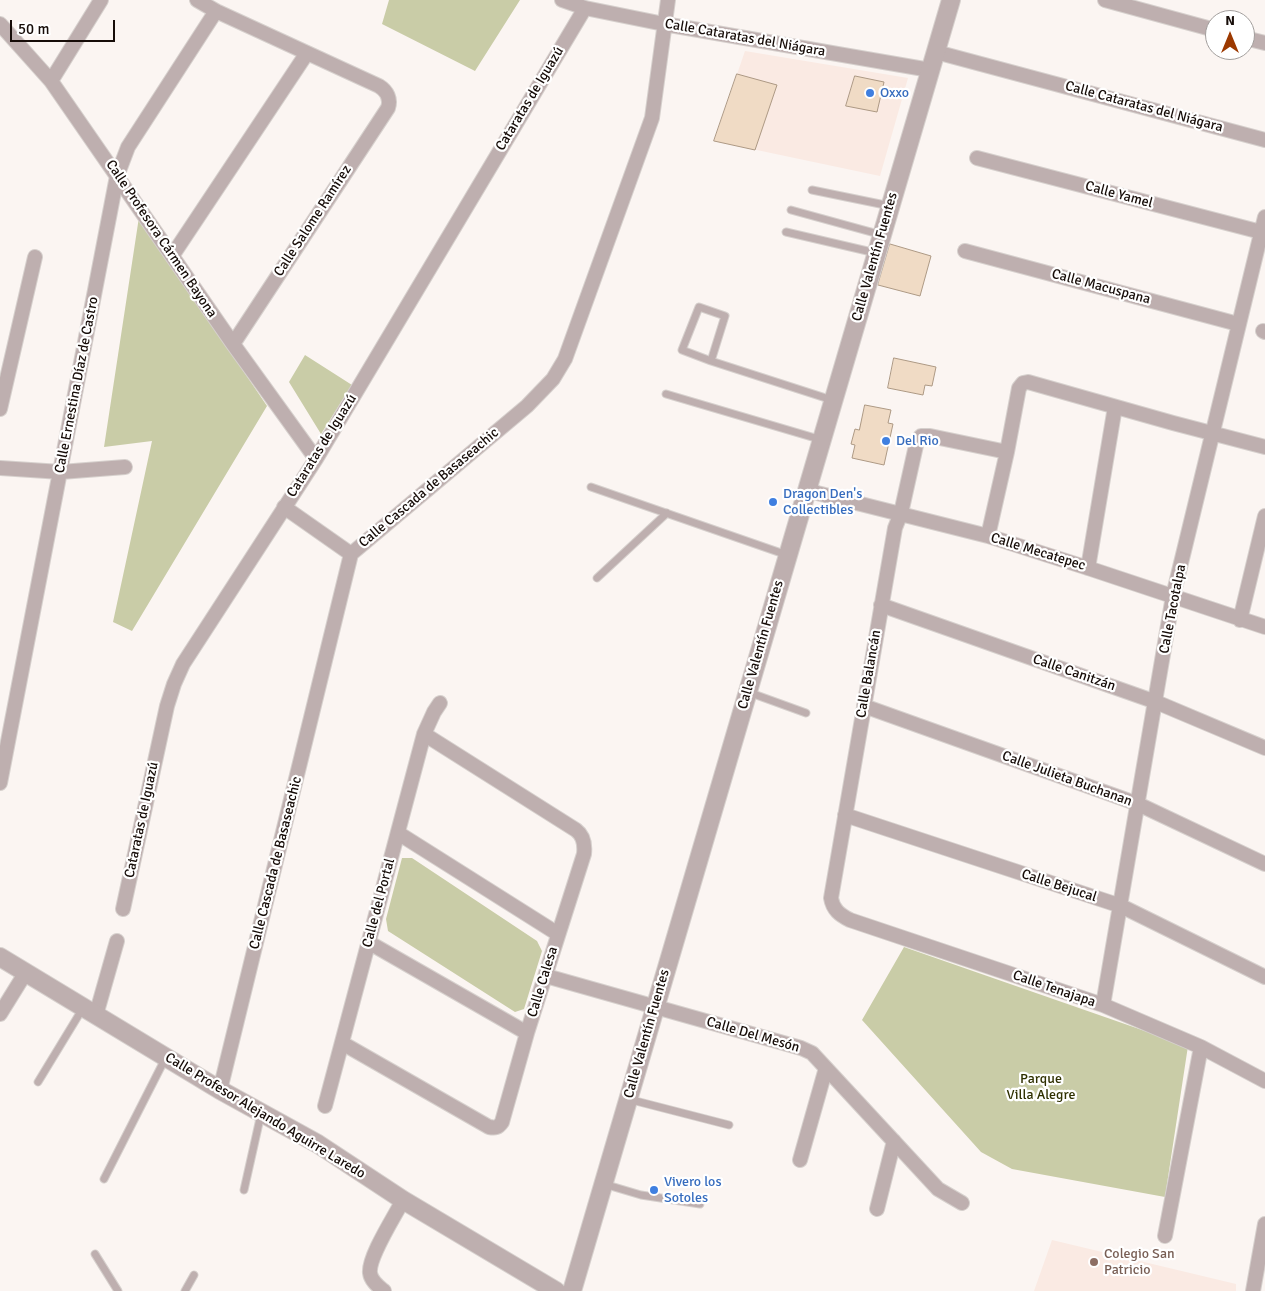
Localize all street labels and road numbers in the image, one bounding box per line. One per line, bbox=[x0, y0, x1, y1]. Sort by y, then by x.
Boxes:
street label: Calle Cataratas del Niágara bbox=[663, 16, 827, 60]
street label: Cataratas de Iguazú bbox=[492, 44, 568, 154]
street label: Calle Cataratas del Niágara bbox=[1063, 78, 1225, 136]
street label: Calle Profesora Cármen Bayona bbox=[102, 157, 220, 321]
street label: Calle Salome Ramírez bbox=[271, 162, 355, 280]
street label: Calle Yamel bbox=[1083, 178, 1155, 212]
street label: Calle Valentín Fuentes bbox=[849, 191, 901, 323]
street label: Calle Macuspana bbox=[1050, 266, 1152, 308]
street label: Calle Ernestina Díaz de Castro bbox=[52, 295, 102, 475]
street label: Cataratas de Iguazú bbox=[284, 391, 360, 501]
street label: Calle Cascada de Basaseachic bbox=[356, 425, 502, 551]
street label: Calle Mecatepec bbox=[989, 530, 1087, 574]
street label: Calle Tacotalpa bbox=[1156, 563, 1190, 655]
street label: Calle Valentín Fuentes bbox=[735, 579, 787, 711]
street label: Calle Balancán bbox=[853, 629, 885, 719]
street label: Calle Canitzán bbox=[1030, 651, 1118, 695]
street label: Calle Julieta Buchanan bbox=[1000, 748, 1134, 810]
street label: Cataratas de Iguazú bbox=[121, 760, 163, 880]
street label: Calle Cascada de Basaseachic bbox=[246, 775, 306, 951]
street label: Calle del Portal bbox=[359, 857, 399, 949]
street label: Calle Bejucal bbox=[1019, 866, 1099, 906]
street label: Calle Calesa bbox=[524, 945, 562, 1019]
street label: Calle Tenajapa bbox=[1010, 967, 1098, 1011]
street label: Calle Valentín Fuentes bbox=[621, 968, 673, 1100]
street label: Calle Del Mesón bbox=[704, 1014, 802, 1056]
street label: Calle Profesor Alejando Aguirre Laredo bbox=[162, 1049, 368, 1183]

